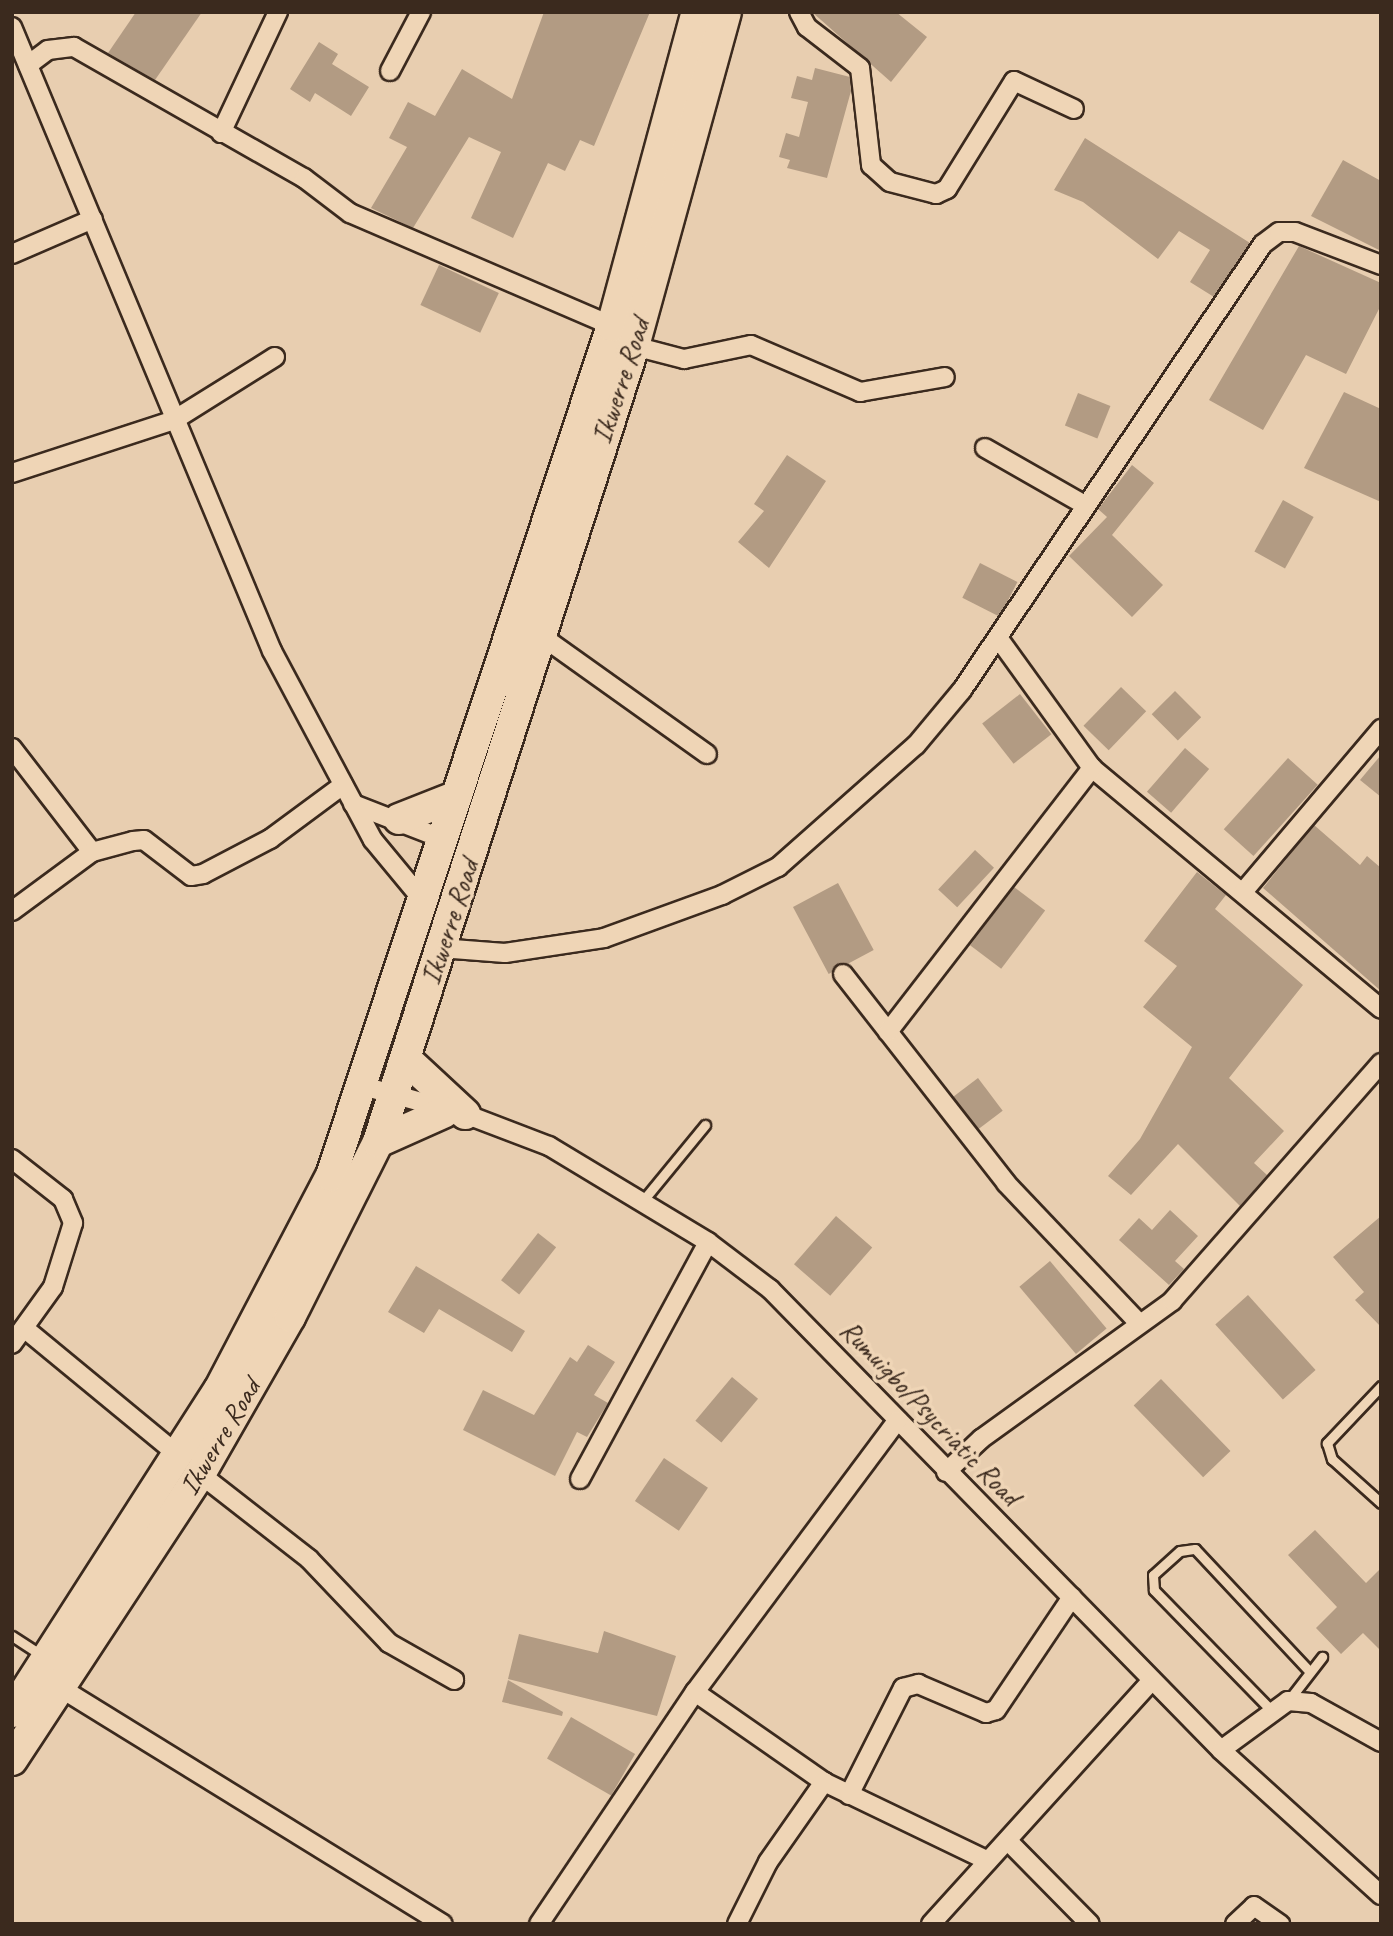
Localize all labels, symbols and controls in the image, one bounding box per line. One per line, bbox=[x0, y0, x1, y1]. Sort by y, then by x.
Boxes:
street label: Ikwerre Road bbox=[585, 315, 657, 447]
street label: Ikwerre Road bbox=[414, 856, 486, 988]
street label: Rumuigbo/Psycriatic Road bbox=[833, 1313, 1027, 1513]
street label: Ikwerre Road bbox=[173, 1373, 267, 1501]

